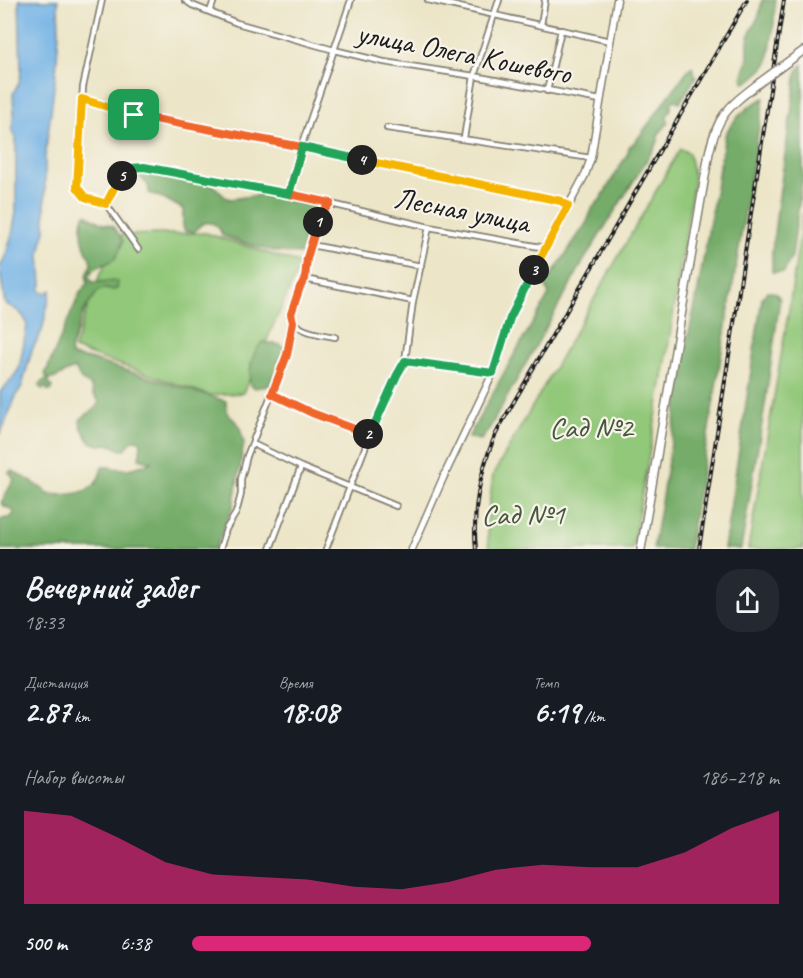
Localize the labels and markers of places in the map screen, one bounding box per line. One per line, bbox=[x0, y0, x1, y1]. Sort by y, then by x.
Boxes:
pin bbox=[108, 89, 159, 140]
pin: 4 bbox=[347, 145, 377, 175]
pin: 5 bbox=[107, 161, 137, 191]
pin: 1 bbox=[303, 207, 333, 237]
pin: 3 bbox=[519, 255, 549, 285]
pin: 2 bbox=[353, 419, 383, 449]

